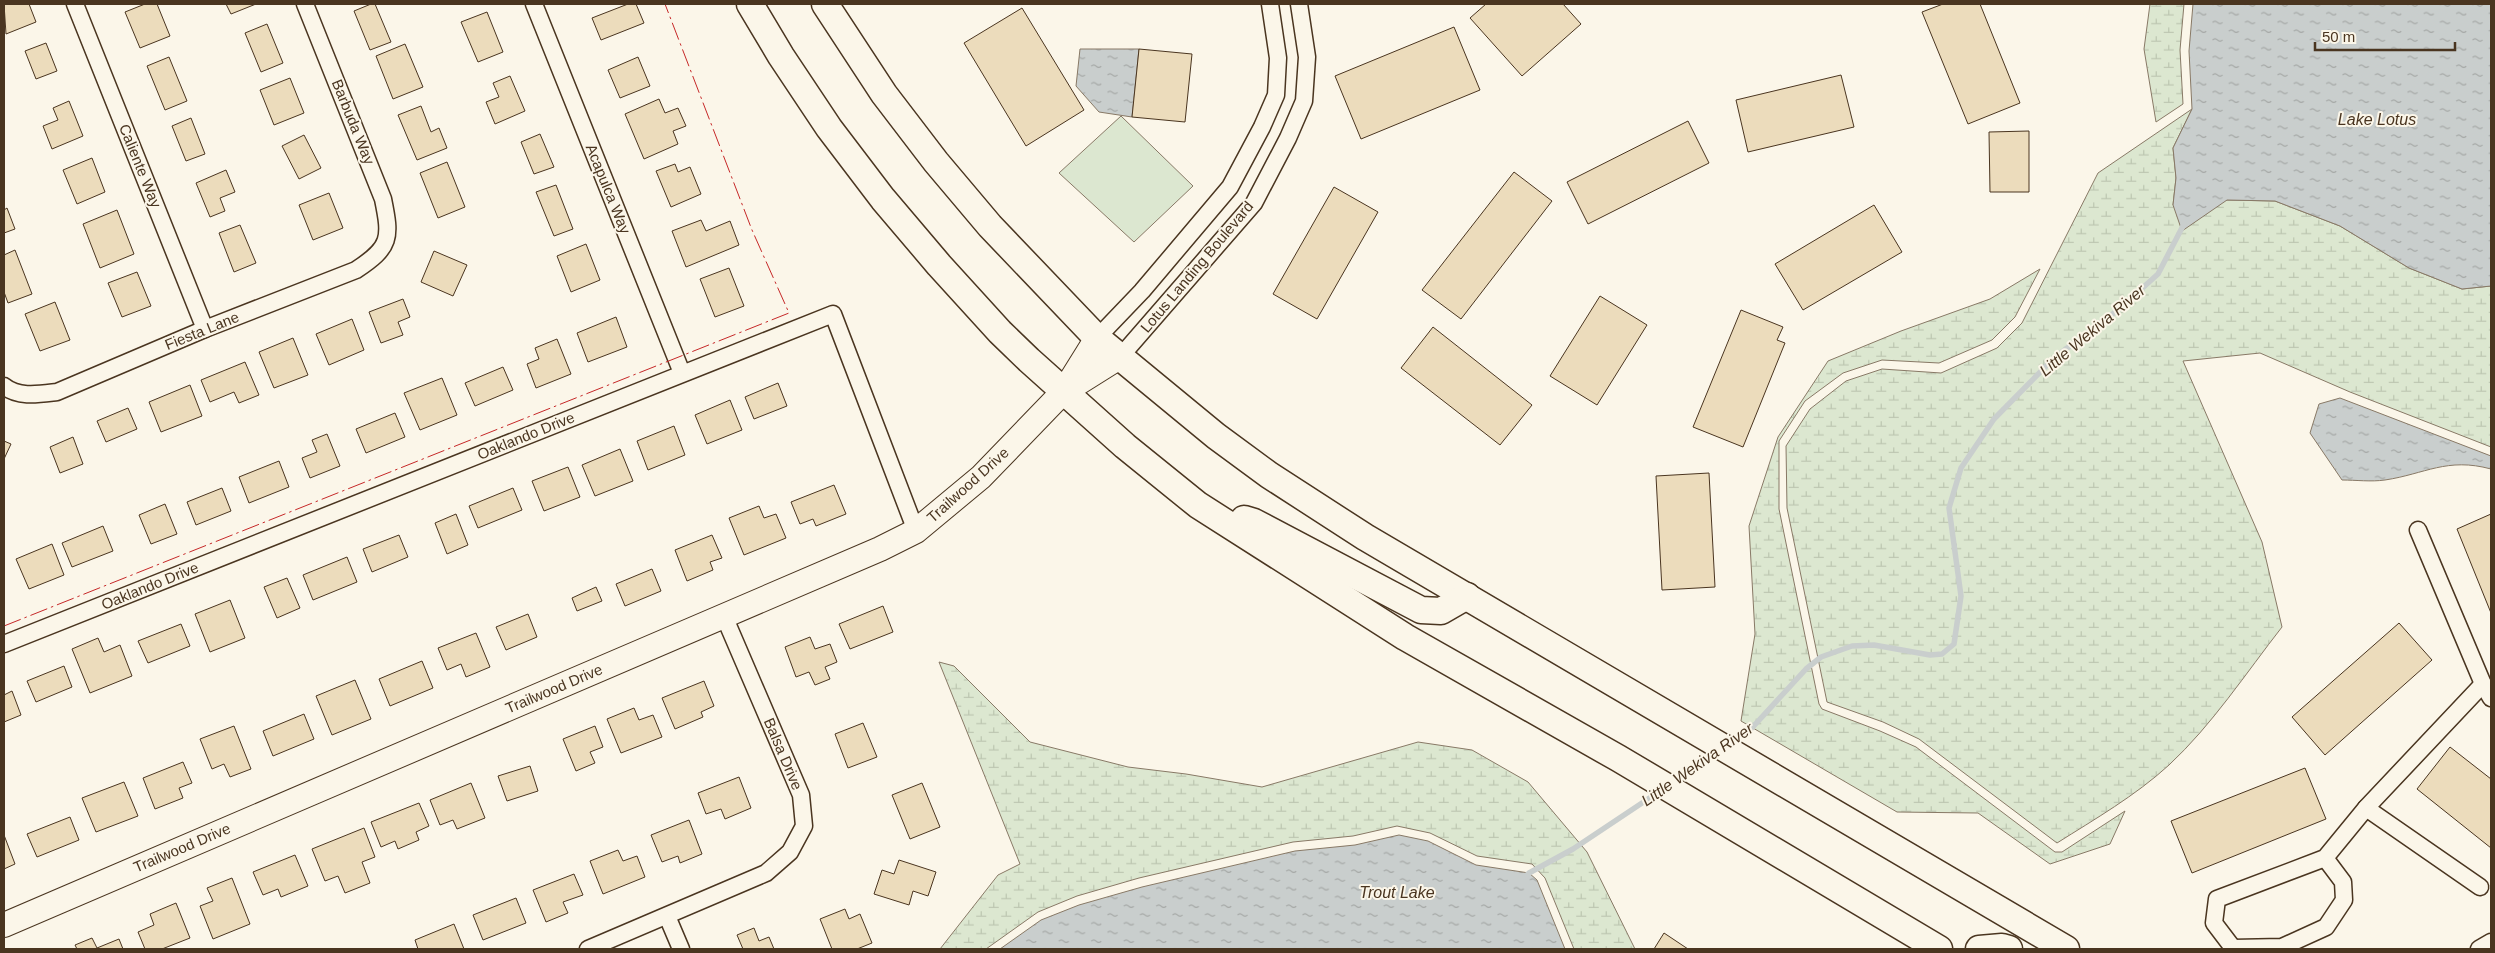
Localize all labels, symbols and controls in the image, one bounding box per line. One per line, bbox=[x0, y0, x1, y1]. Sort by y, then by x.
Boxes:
scale bar bbox=[2315, 20, 2455, 52]
text: 50 m bbox=[2322, 28, 2355, 45]
street label: Barbuda Way bbox=[329, 77, 378, 167]
water label: Lake Lotus bbox=[2338, 111, 2416, 128]
street label: Caliente Way bbox=[116, 122, 165, 211]
street label: Acapulca Way bbox=[583, 141, 634, 237]
street label: Lotus Landing Boulevard bbox=[1137, 198, 1256, 336]
water label: Little Wekiva River bbox=[2036, 281, 2149, 379]
street label: Fiesta Lane bbox=[162, 308, 241, 353]
street label: Oaklando Drive bbox=[475, 408, 577, 463]
street label: Trailwood Drive bbox=[923, 444, 1012, 526]
street label: Oaklando Drive bbox=[99, 558, 201, 613]
street label: Trailwood Drive bbox=[503, 660, 605, 717]
street label: Balsa Drive bbox=[761, 715, 806, 792]
water label: Little Wekiva River bbox=[1638, 719, 1757, 809]
street label: Trailwood Drive bbox=[131, 819, 233, 876]
water label: Trout Lake bbox=[1359, 884, 1435, 901]

